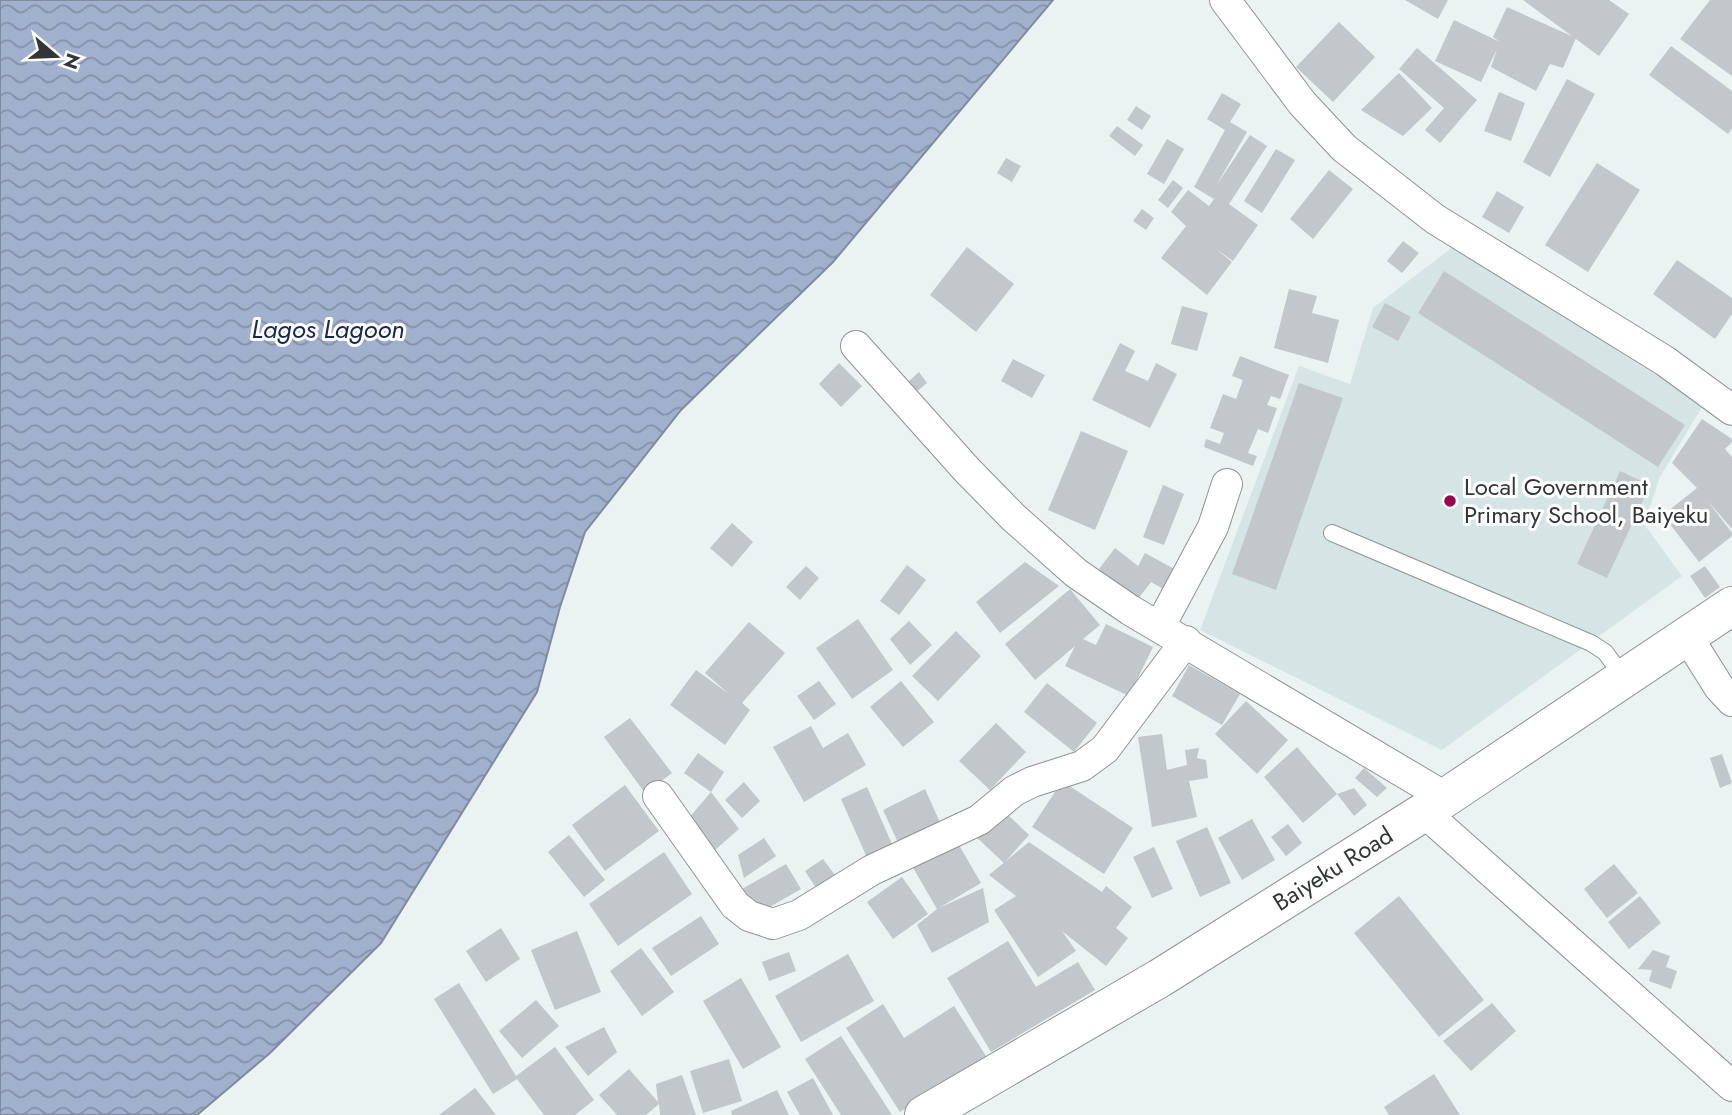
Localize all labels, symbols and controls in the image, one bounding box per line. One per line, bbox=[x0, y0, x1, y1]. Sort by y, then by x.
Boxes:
north arrow bbox=[21, 21, 91, 91]
text: N bbox=[56, 50, 87, 73]
water label: Lagos Lagoon bbox=[252, 310, 404, 348]
place label: Local Government Primary School, Baiyeku bbox=[1464, 469, 1708, 532]
marker: Local Government Primary School, Baiyeku bbox=[1442, 493, 1458, 509]
street label: Baiyeku Road bbox=[1266, 818, 1400, 919]

